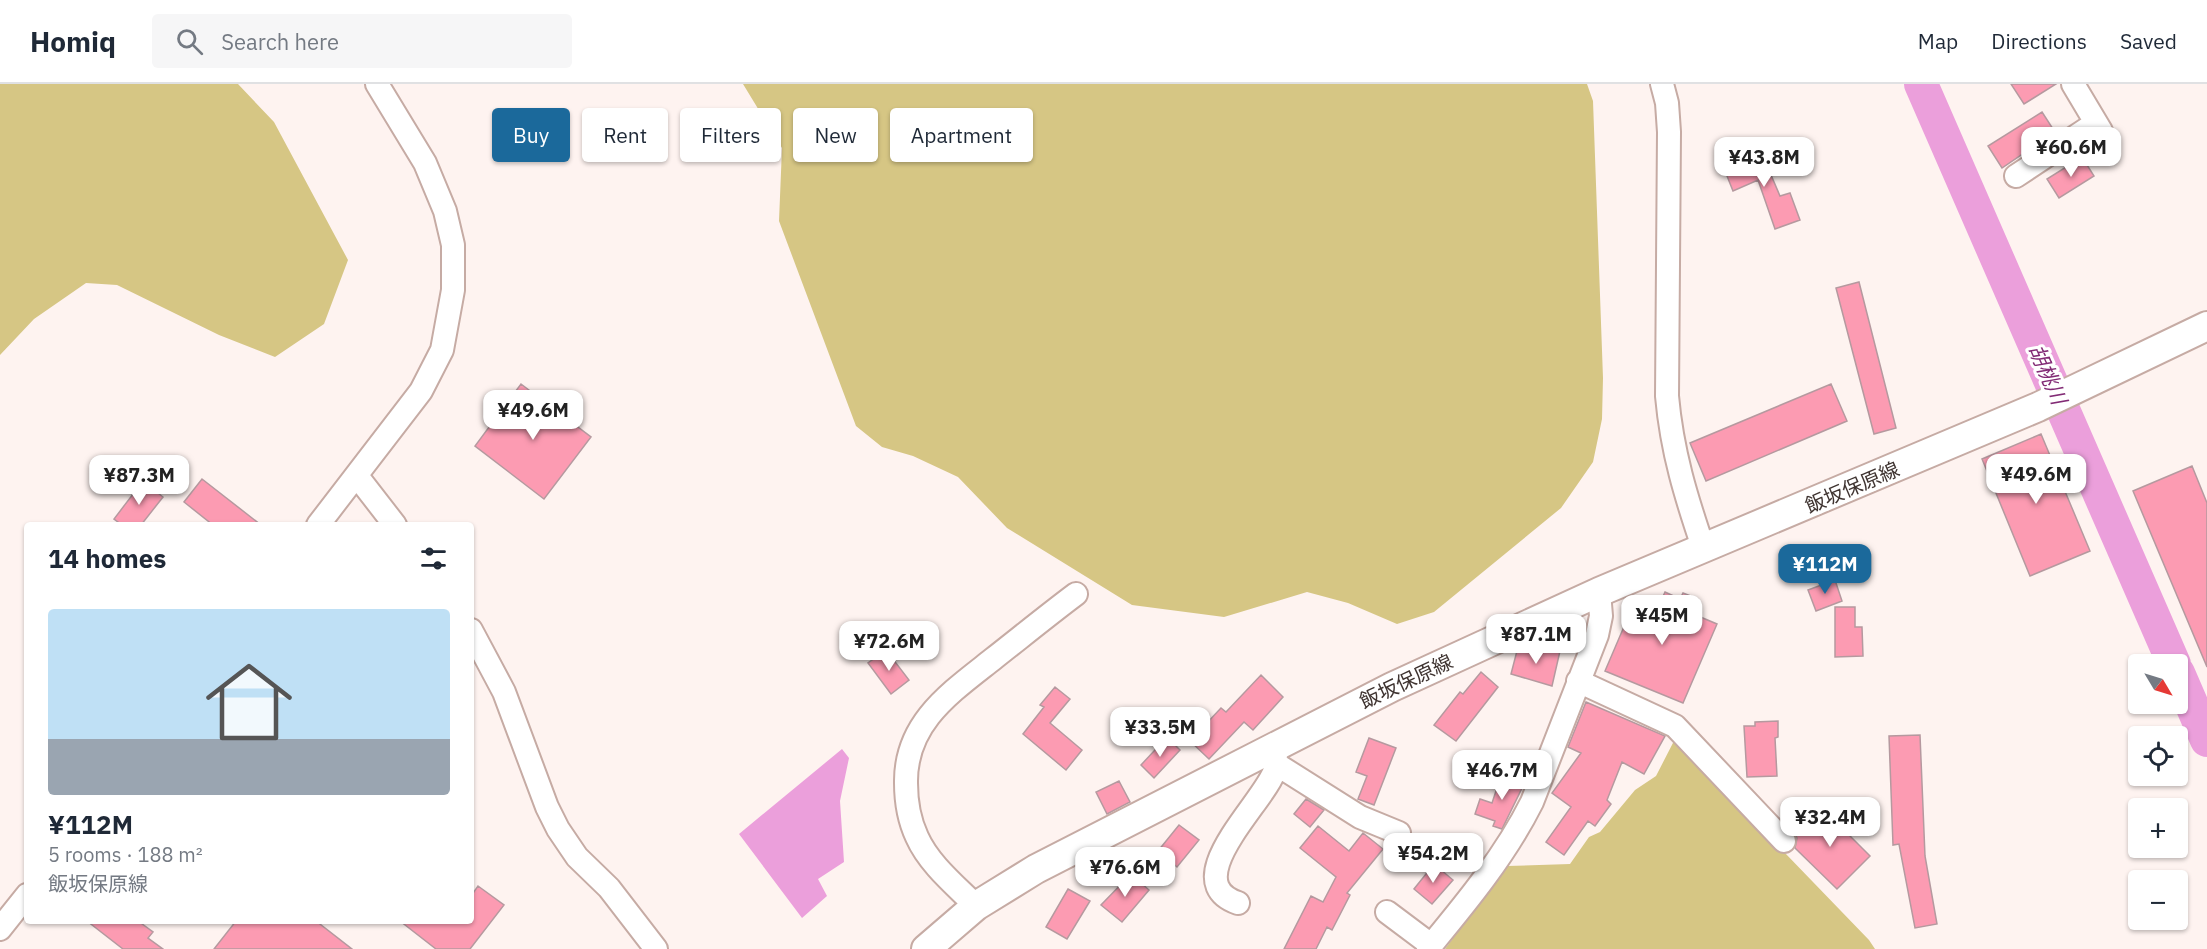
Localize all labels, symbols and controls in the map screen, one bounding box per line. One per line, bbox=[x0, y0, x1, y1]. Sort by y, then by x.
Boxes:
search box bbox=[152, 14, 572, 68]
text: Homiq bbox=[30, 23, 116, 60]
icon: search bbox=[173, 25, 206, 58]
text: Search here bbox=[221, 27, 339, 56]
text: Map bbox=[1918, 27, 1958, 55]
text: Directions bbox=[1991, 27, 2087, 55]
text: Saved bbox=[2120, 27, 2177, 55]
chip: Buy bbox=[492, 108, 570, 162]
chip: Rent bbox=[582, 108, 668, 162]
chip: Filters bbox=[680, 108, 781, 162]
chip: New bbox=[793, 108, 878, 162]
chip: Apartment bbox=[890, 108, 1033, 162]
pin: ¥60.6M bbox=[2022, 127, 2120, 178]
text: ¥60.6M bbox=[2035, 133, 2107, 160]
pin: ¥43.8M bbox=[1715, 137, 1813, 188]
text: ¥43.8M bbox=[1728, 143, 1800, 170]
water label: 胡桃川 bbox=[2022, 340, 2074, 410]
pin: ¥49.6M bbox=[484, 390, 582, 441]
text: ¥49.6M bbox=[497, 396, 569, 423]
pin: ¥49.6M bbox=[1987, 454, 2085, 505]
pin: ¥87.3M bbox=[90, 455, 188, 506]
street label: 飯坂保原線 bbox=[1801, 455, 1903, 519]
text: ¥49.6M bbox=[2000, 460, 2072, 487]
text: ¥87.3M bbox=[103, 461, 175, 488]
text: 14 homes bbox=[48, 541, 166, 575]
icon: filters bbox=[417, 542, 450, 575]
pin: ¥112M bbox=[1783, 544, 1867, 595]
text: ¥112M bbox=[1792, 550, 1858, 577]
pin: ¥45M bbox=[1626, 595, 1698, 646]
text: ¥45M bbox=[1635, 601, 1689, 628]
pin: ¥87.1M bbox=[1487, 614, 1585, 665]
text: ¥87.1M bbox=[1500, 620, 1572, 647]
pin: ¥72.6M bbox=[840, 621, 938, 672]
text: ¥72.6M bbox=[853, 627, 925, 654]
icon: home bbox=[195, 648, 303, 756]
street label: 飯坂保原線 bbox=[1355, 648, 1457, 714]
north arrow bbox=[2128, 654, 2188, 714]
map controls bbox=[2128, 654, 2188, 930]
pin: ¥33.5M bbox=[1111, 707, 1209, 758]
text: ¥33.5M bbox=[1124, 713, 1196, 740]
button: locate bbox=[2128, 726, 2188, 786]
pin: ¥46.7M bbox=[1453, 750, 1551, 801]
text: ¥46.7M bbox=[1466, 756, 1538, 783]
pin: ¥32.4M bbox=[1781, 797, 1879, 848]
button: + bbox=[2128, 798, 2188, 858]
text: ¥32.4M bbox=[1794, 803, 1866, 830]
text: ¥112M bbox=[48, 807, 133, 841]
pin: ¥54.2M bbox=[1384, 833, 1482, 884]
text: ¥54.2M bbox=[1397, 839, 1469, 866]
text: 5 rooms · 188 m² bbox=[48, 841, 203, 868]
pin: ¥76.6M bbox=[1076, 847, 1174, 898]
text: ¥76.6M bbox=[1089, 853, 1161, 880]
text: 飯坂保原線 bbox=[48, 870, 148, 897]
button: − bbox=[2128, 870, 2188, 930]

